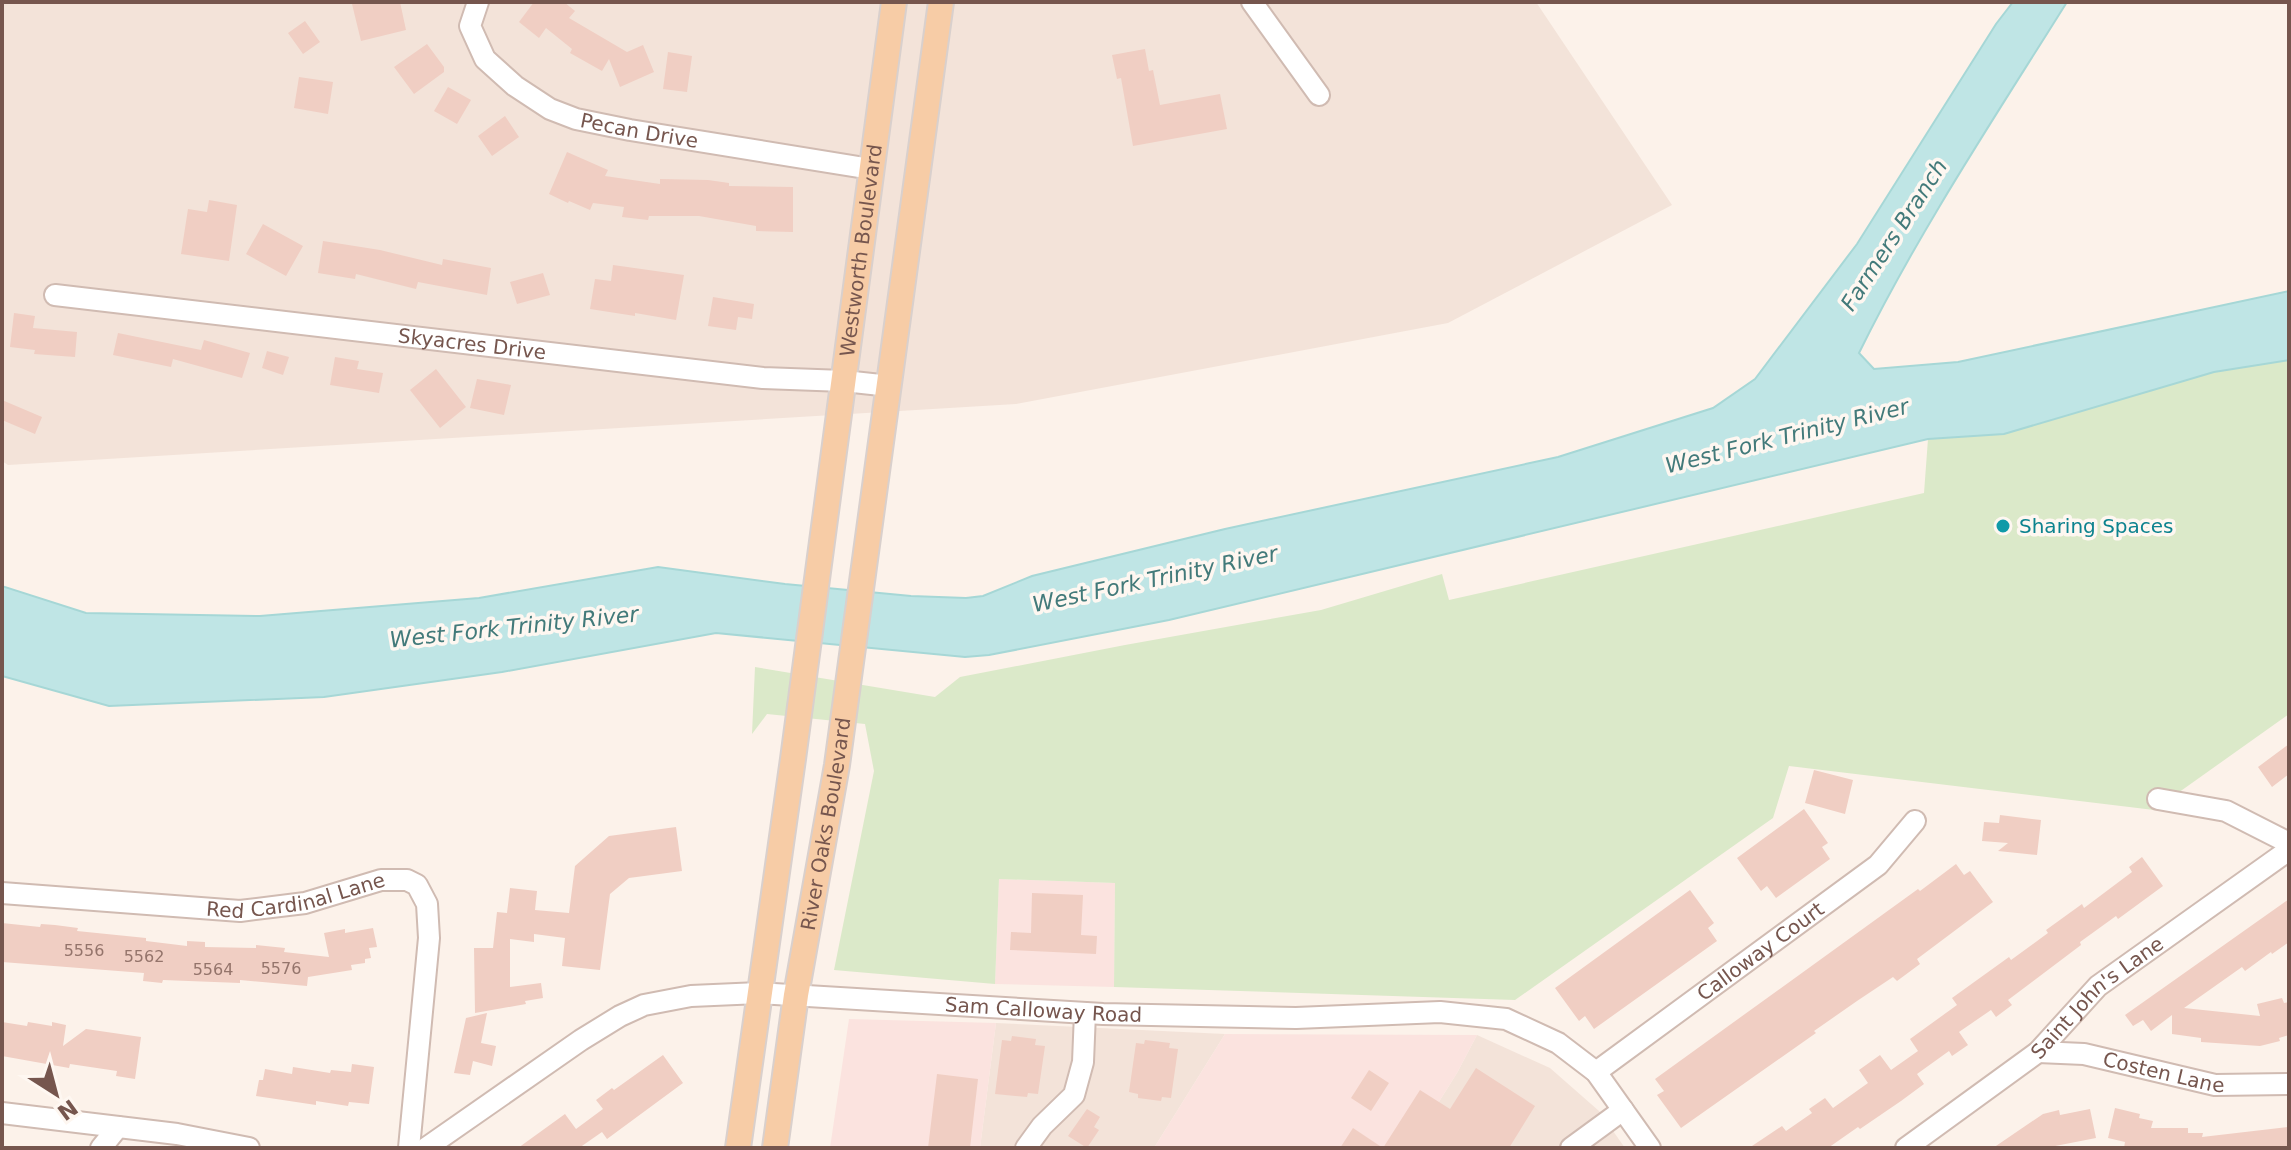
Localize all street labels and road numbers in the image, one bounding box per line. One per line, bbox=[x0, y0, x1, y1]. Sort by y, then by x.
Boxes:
street label: Pecan Drive bbox=[578, 108, 700, 153]
street label: Westworth Boulevard bbox=[835, 143, 887, 358]
street label: Skyacres Drive bbox=[397, 323, 548, 364]
street label: River Oaks Boulevard bbox=[796, 716, 855, 932]
street label: Red Cardinal Lane bbox=[205, 868, 388, 923]
street label: Calloway Court bbox=[1692, 897, 1829, 1006]
street label: Saint John's Lane bbox=[2026, 931, 2168, 1064]
street label: Sam Calloway Road bbox=[944, 992, 1142, 1027]
street label: Costen Lane bbox=[2101, 1047, 2225, 1097]

